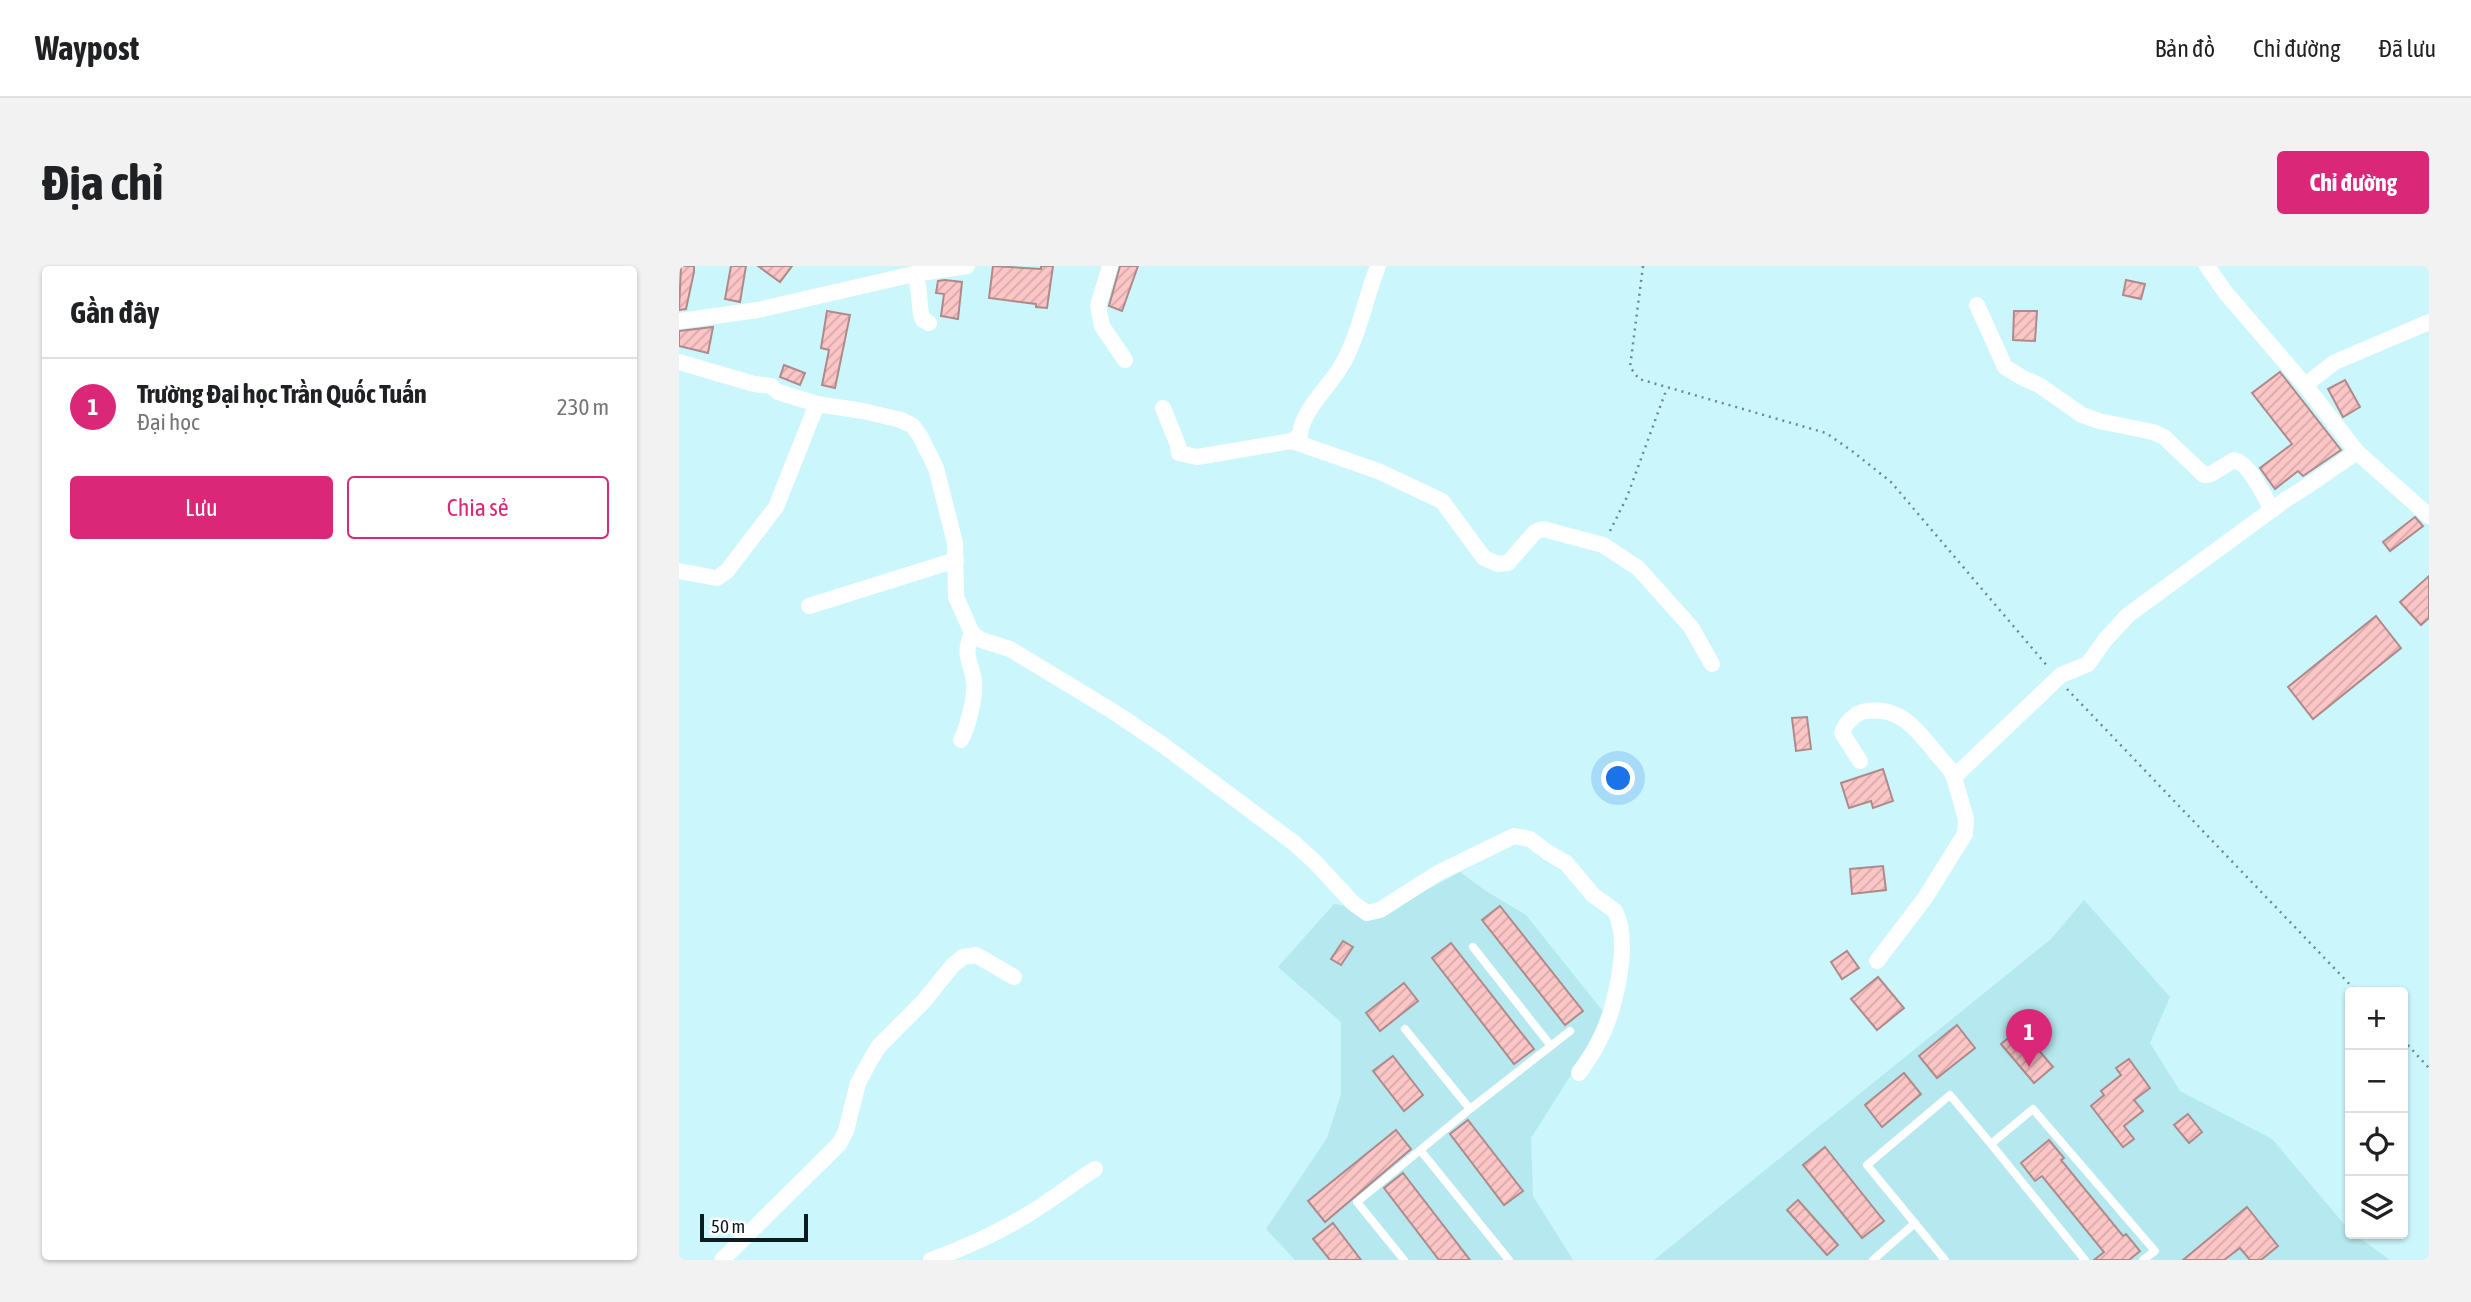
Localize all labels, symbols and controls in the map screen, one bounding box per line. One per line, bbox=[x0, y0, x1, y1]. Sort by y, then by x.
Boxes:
text: Waypost bbox=[35, 29, 139, 67]
text: Bản đồ bbox=[2155, 35, 2215, 62]
text: Chỉ đường bbox=[2253, 35, 2341, 62]
text: Đã lưu bbox=[2379, 35, 2436, 62]
button: Chỉ đường bbox=[2277, 151, 2429, 214]
text: Địa chỉ bbox=[42, 154, 163, 210]
text: Gần đây bbox=[70, 295, 159, 329]
text: Trường Đại học Trần Quốc Tuấn bbox=[137, 379, 427, 409]
text: 1 bbox=[88, 394, 98, 420]
text: 230 m bbox=[557, 394, 609, 420]
text: Đại học bbox=[137, 409, 200, 435]
button: Lưu bbox=[70, 476, 333, 539]
button: Chia sẻ bbox=[347, 476, 609, 539]
your location bbox=[1601, 761, 1635, 795]
map controls bbox=[2345, 987, 2408, 1239]
button: + bbox=[2345, 987, 2408, 1050]
pin: 1 bbox=[2006, 1009, 2052, 1067]
button: − bbox=[2345, 1050, 2408, 1113]
button: locate bbox=[2345, 1113, 2408, 1176]
button: layers bbox=[2345, 1176, 2408, 1239]
scale bar bbox=[700, 1211, 809, 1243]
text: 50 m bbox=[711, 1215, 745, 1237]

